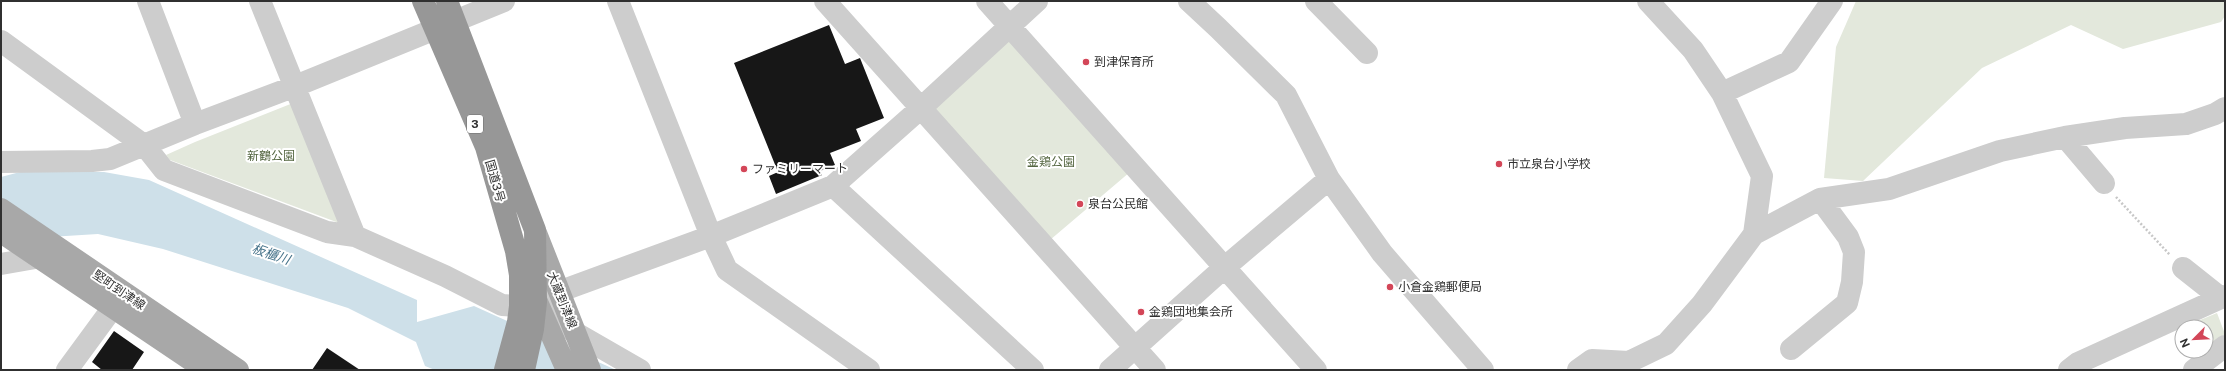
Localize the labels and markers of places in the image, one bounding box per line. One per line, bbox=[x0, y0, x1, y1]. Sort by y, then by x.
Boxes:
place label: 到津保育所 bbox=[1094, 55, 1154, 69]
marker: 到津保育所 bbox=[1081, 57, 1091, 67]
place label: 市立泉台小学校 bbox=[1507, 157, 1591, 171]
marker: 市立泉台小学校 bbox=[1494, 159, 1504, 169]
place label: ファミリーマート bbox=[752, 162, 848, 176]
marker: ファミリーマート bbox=[739, 164, 749, 174]
place label: 泉台公民館 bbox=[1088, 197, 1148, 211]
marker: 泉台公民館 bbox=[1075, 199, 1085, 209]
place label: 小倉金鶏郵便局 bbox=[1398, 280, 1482, 294]
marker: 小倉金鶏郵便局 bbox=[1385, 282, 1395, 292]
place label: 金鶏団地集会所 bbox=[1149, 305, 1233, 319]
marker: 金鶏団地集会所 bbox=[1136, 307, 1146, 317]

